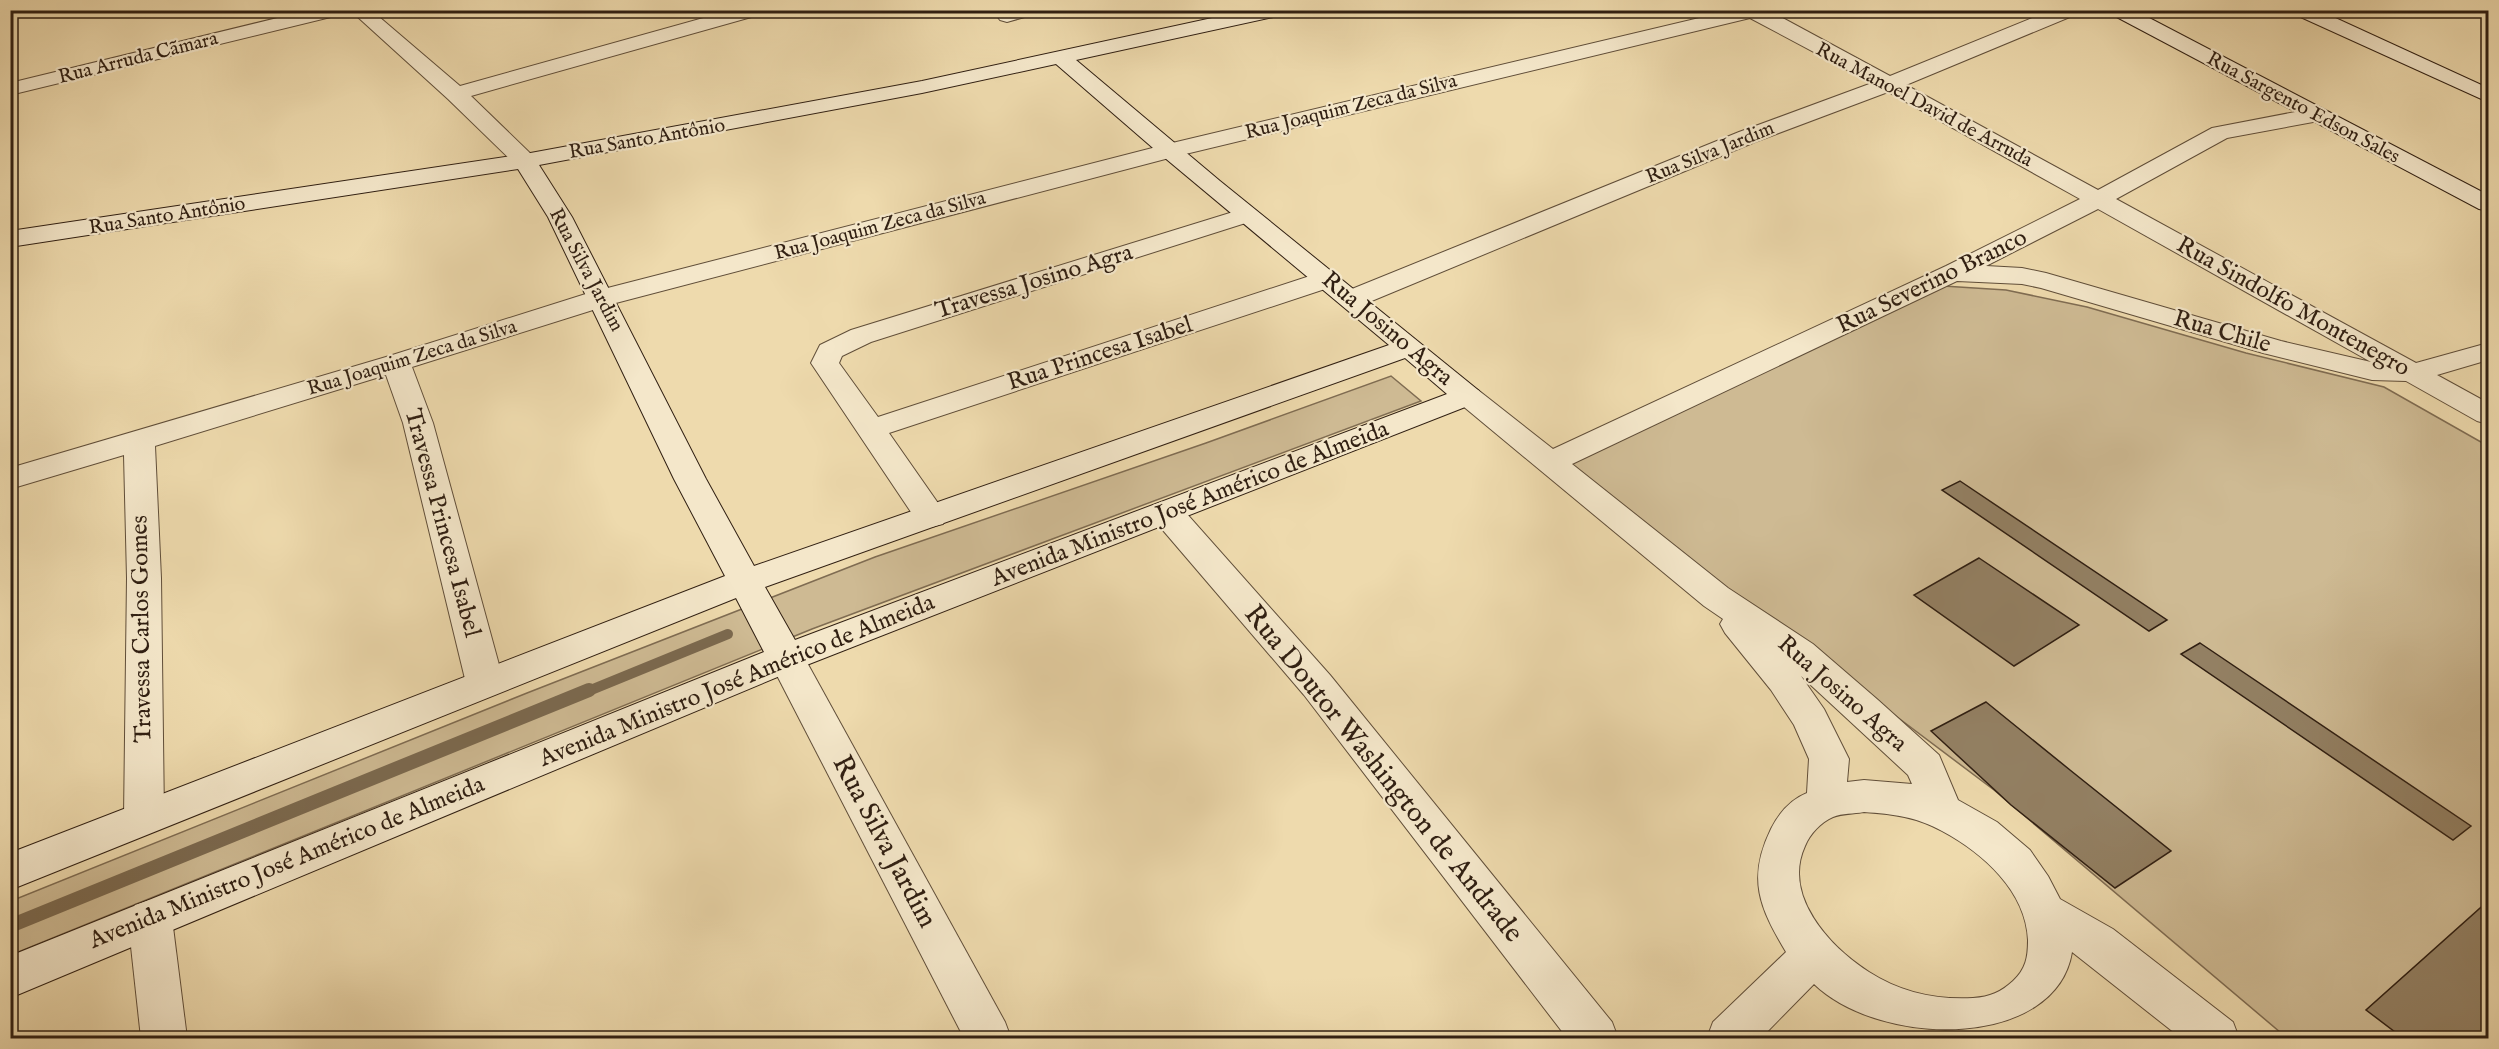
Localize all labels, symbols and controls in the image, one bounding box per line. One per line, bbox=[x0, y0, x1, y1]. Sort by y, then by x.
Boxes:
street label: Rua Arruda Cãmara bbox=[56, 26, 221, 90]
street label: Rua Manoel David de Arruda bbox=[1811, 37, 2037, 173]
street label: Rua Sargento Edson Sales bbox=[2202, 46, 2404, 170]
street label: Rua Joaquim Zeca da Silva bbox=[1242, 68, 1460, 145]
street label: Rua Santo Antônio bbox=[567, 113, 727, 165]
street label: Rua Silva Jardim bbox=[1642, 116, 1778, 190]
street label: Rua Joaquim Zeca da Silva bbox=[772, 186, 989, 266]
street label: Rua Santo Antônio bbox=[87, 191, 247, 241]
street label: Rua Silva Jardim bbox=[543, 204, 629, 336]
street label: Rua Severino Branco bbox=[1832, 222, 2032, 342]
street label: Rua Sindolfo Montenegro bbox=[2171, 230, 2415, 384]
street label: Travessa Josino Agra bbox=[931, 237, 1137, 327]
street label: Rua Josino Agra bbox=[1315, 265, 1460, 394]
street label: Rua Chile bbox=[2170, 303, 2274, 361]
street label: Rua Princesa Isabel bbox=[1003, 309, 1197, 399]
street label: Rua Joaquim Zeca da Silva bbox=[304, 314, 520, 402]
street label: Travessa Princesa Isabel bbox=[397, 405, 488, 641]
street label: Avenida Ministro José Américo de Almeida bbox=[986, 413, 1394, 595]
street label: Travessa Carlos Gomes bbox=[125, 515, 159, 743]
street label: Avenida Ministro José Américo de Almeida bbox=[534, 587, 940, 775]
street label: Rua Doutor Washington de Andrade bbox=[1236, 598, 1530, 950]
street label: Rua Josino Agra bbox=[1770, 629, 1914, 759]
street label: Rua Silva Jardim bbox=[824, 750, 944, 934]
street label: Avenida Ministro José Américo de Almeida bbox=[84, 769, 490, 957]

